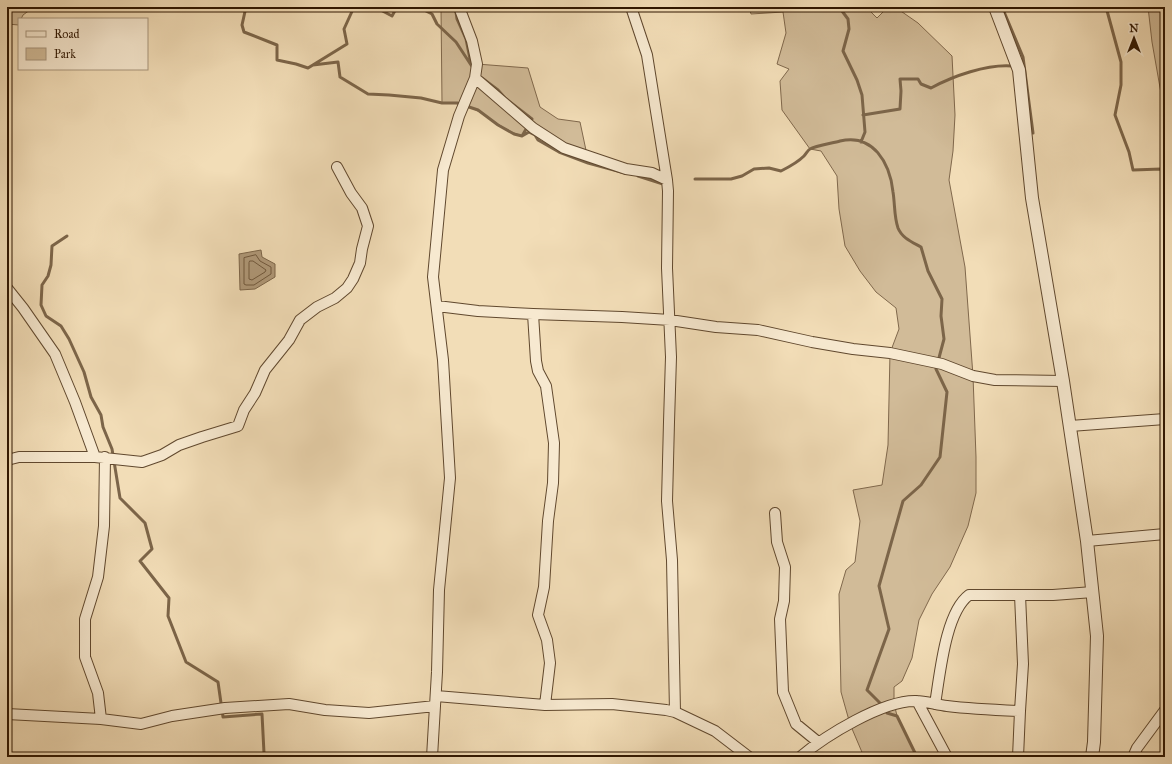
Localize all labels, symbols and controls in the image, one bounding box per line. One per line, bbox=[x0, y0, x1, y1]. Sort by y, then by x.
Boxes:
legend bbox=[18, 18, 148, 70]
north arrow bbox=[1114, 18, 1154, 58]
text: N bbox=[1129, 22, 1139, 35]
text: Road bbox=[54, 27, 80, 41]
text: Park bbox=[54, 47, 76, 61]

